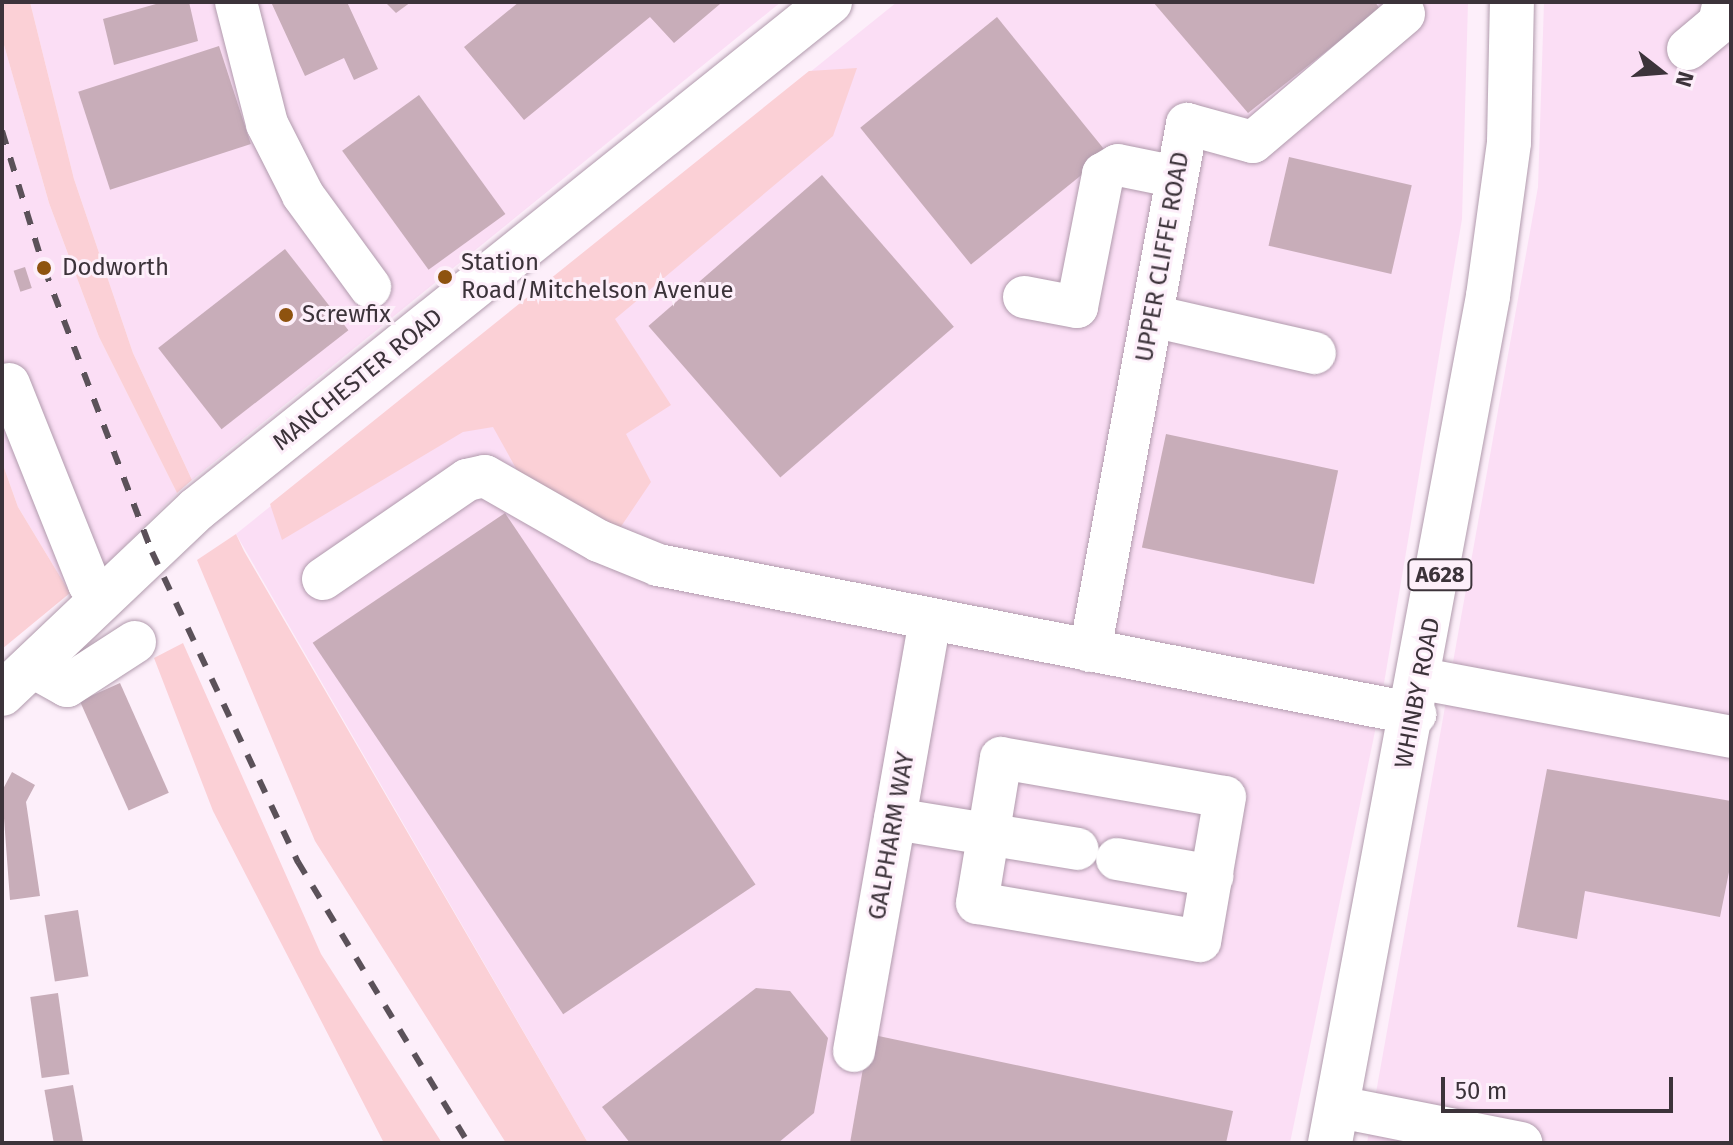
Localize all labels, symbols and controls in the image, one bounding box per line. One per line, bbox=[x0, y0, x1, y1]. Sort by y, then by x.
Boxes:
north arrow bbox=[1621, 32, 1701, 112]
text: N bbox=[1669, 68, 1699, 90]
street label: UPPER CLIFFE ROAD bbox=[1130, 150, 1196, 364]
place label: Station Road/Mitchelson Avenue bbox=[461, 249, 734, 305]
place label: Dodworth bbox=[62, 254, 169, 282]
marker: Dodworth bbox=[33, 257, 55, 279]
marker: Station Road/Mitchelson Avenue bbox=[436, 268, 454, 286]
place label: Screwfix bbox=[302, 301, 391, 329]
street label: MANCHESTER ROAD bbox=[267, 303, 449, 457]
marker: Screwfix bbox=[277, 306, 295, 324]
road number: A628 bbox=[1406, 557, 1474, 593]
street label: WHINBY ROAD bbox=[1389, 615, 1447, 771]
street label: GALPHARM WAY bbox=[863, 750, 921, 922]
scale bar bbox=[1445, 1061, 1677, 1111]
text: 50 m bbox=[1455, 1077, 1507, 1105]

